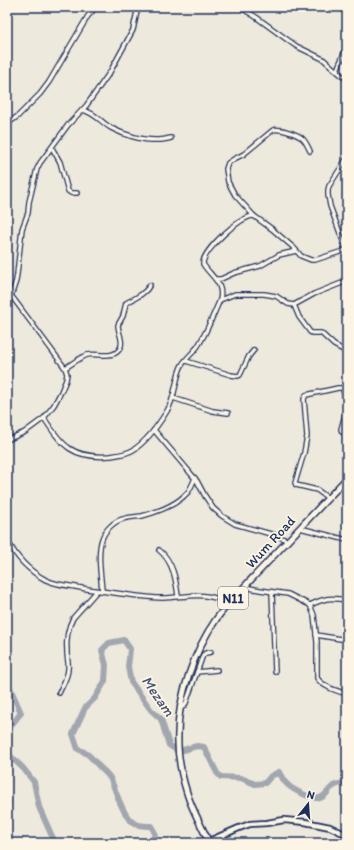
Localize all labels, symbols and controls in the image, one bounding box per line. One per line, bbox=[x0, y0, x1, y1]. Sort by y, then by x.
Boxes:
street label: Wum Road bbox=[242, 512, 299, 572]
road number: N11 bbox=[218, 587, 248, 609]
water label: Mezam bbox=[138, 672, 179, 720]
north arrow bbox=[288, 784, 328, 824]
text: N bbox=[305, 788, 316, 802]

